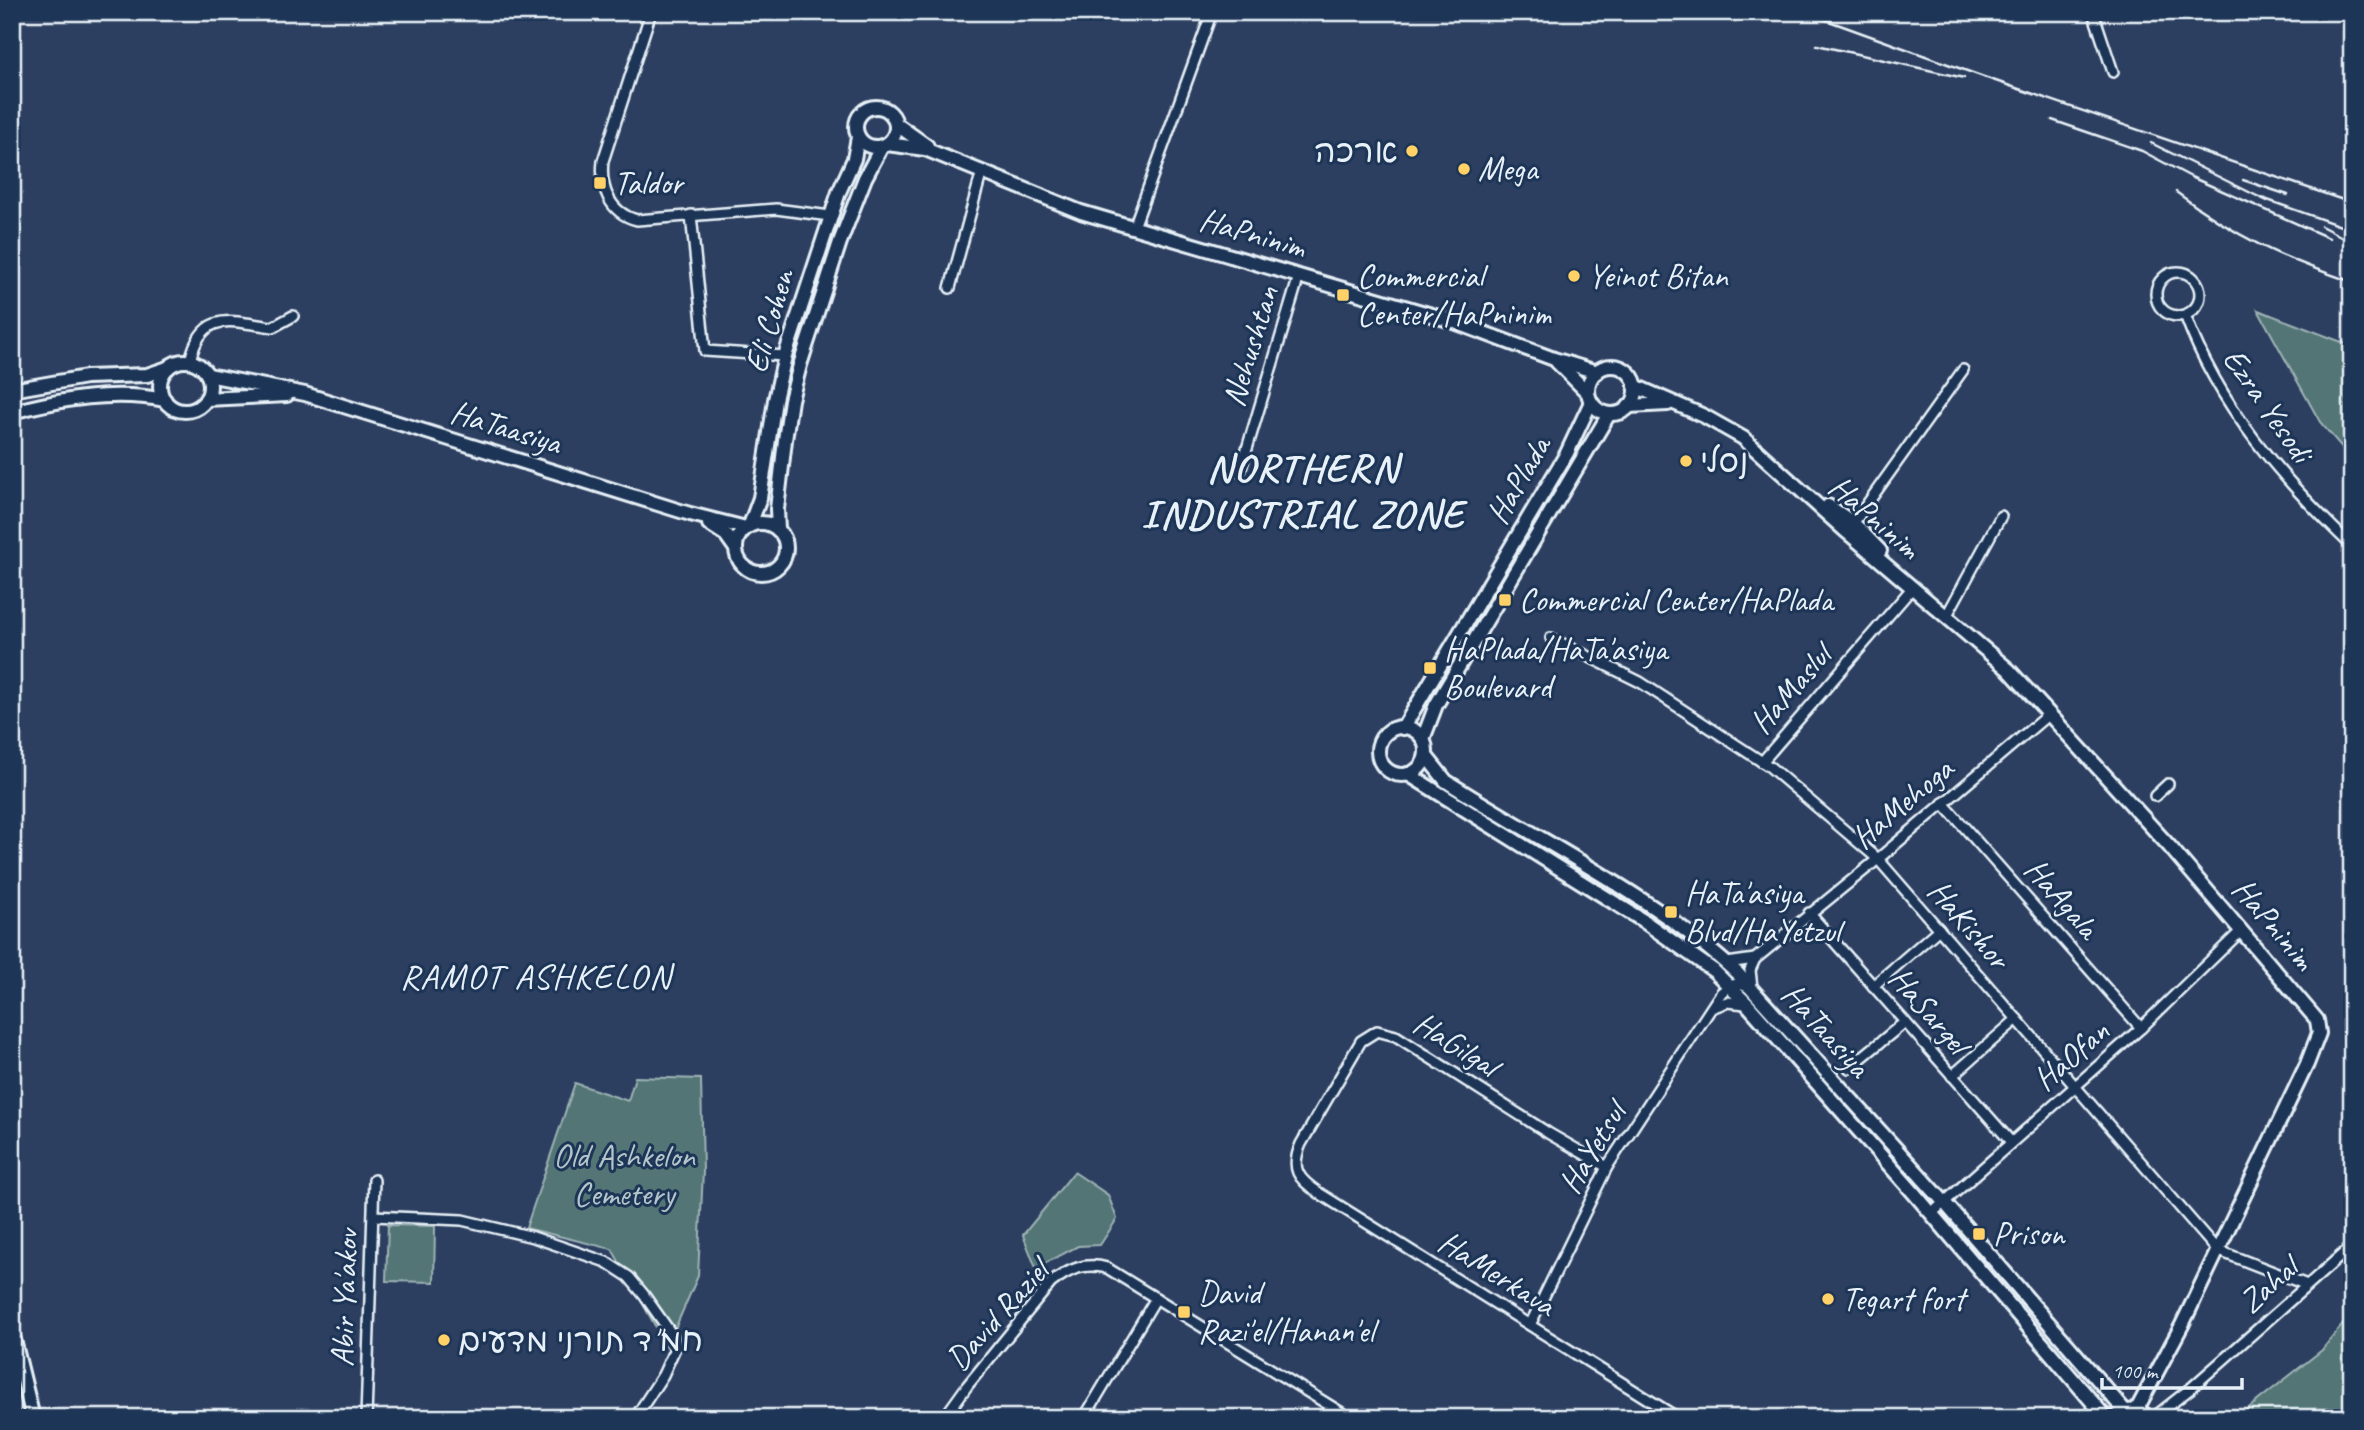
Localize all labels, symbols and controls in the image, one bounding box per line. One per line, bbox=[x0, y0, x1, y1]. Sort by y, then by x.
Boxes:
place label: ארכה bbox=[1314, 130, 1398, 172]
marker: ארכה bbox=[1404, 143, 1420, 159]
place label: Mega bbox=[1478, 148, 1539, 190]
marker: Mega bbox=[1456, 161, 1472, 177]
place label: Taldor bbox=[614, 162, 686, 204]
marker: Taldor bbox=[592, 175, 608, 191]
street label: HaPninim bbox=[1195, 198, 1312, 269]
place label: Commercial Center/HaPninim bbox=[1357, 255, 1553, 335]
place label: Yeinot Bitan bbox=[1588, 255, 1729, 297]
street label: Eli Cohen bbox=[734, 263, 804, 377]
marker: Yeinot Bitan bbox=[1566, 268, 1582, 284]
street label: Nehushtan bbox=[1212, 280, 1288, 411]
marker: Commercial Center/HaPninim bbox=[1335, 287, 1351, 303]
street label: Ezra Yesodi bbox=[2213, 340, 2325, 474]
street label: HaTaasiya bbox=[446, 390, 568, 464]
street label: HaPlada bbox=[1476, 427, 1561, 531]
place label: נסלי bbox=[1700, 440, 1748, 482]
district label: NORTHERN INDUSTRIAL ZONE bbox=[1141, 443, 1468, 539]
marker: נסלי bbox=[1678, 453, 1694, 469]
street label: HaPninim bbox=[1820, 466, 1931, 569]
place label: Commercial Center/HaPlada bbox=[1519, 579, 1835, 621]
marker: Commercial Center/HaPlada bbox=[1497, 592, 1513, 608]
place label: HaPlada/HaTa'asiya Boulevard bbox=[1444, 628, 1669, 708]
street label: HaMaslul bbox=[1740, 632, 1844, 742]
marker: HaPlada/HaTa'asiya Boulevard bbox=[1422, 660, 1438, 676]
street label: HaMehoga bbox=[1842, 747, 1964, 858]
street label: HaAgala bbox=[2015, 849, 2110, 949]
street label: HaPninim bbox=[2223, 869, 2326, 980]
street label: HaKishor bbox=[1919, 871, 2021, 980]
place label: HaTa'asiya Blvd/HaYetzul bbox=[1685, 872, 1846, 952]
marker: HaTa'asiya Blvd/HaYetzul bbox=[1663, 904, 1679, 920]
district label: RAMOT ASHKELON bbox=[400, 954, 675, 999]
street label: HaSargel bbox=[1880, 958, 1982, 1066]
street label: HaTaasiya bbox=[1773, 974, 1881, 1087]
street label: HaGilgal bbox=[1406, 1002, 1511, 1089]
street label: HaOfan bbox=[2024, 1010, 2118, 1100]
street label: HaYetsul bbox=[1549, 1090, 1638, 1201]
park label: Old Ashkelon Cemetery bbox=[553, 1135, 696, 1215]
place label: Prison bbox=[1993, 1213, 2066, 1255]
street label: HaMerkava bbox=[1431, 1221, 1566, 1327]
street label: Abir Ya'akov bbox=[321, 1226, 367, 1367]
marker: Prison bbox=[1971, 1226, 1987, 1242]
street label: Zahal bbox=[2230, 1244, 2310, 1322]
street label: David Raziel bbox=[937, 1247, 1061, 1379]
place label: David Razi'el/Hanan'el bbox=[1198, 1272, 1380, 1352]
place label: Tegart fort bbox=[1842, 1278, 1969, 1320]
marker: Tegart fort bbox=[1820, 1291, 1836, 1307]
marker: David Razi'el/Hanan'el bbox=[1176, 1304, 1192, 1320]
place label: חמ"ד תורני מדעים bbox=[458, 1319, 703, 1361]
marker: חמ"ד תורני מדעים bbox=[436, 1332, 452, 1348]
scale bar bbox=[2102, 1346, 2242, 1390]
text: 100 m bbox=[2112, 1358, 2159, 1384]

